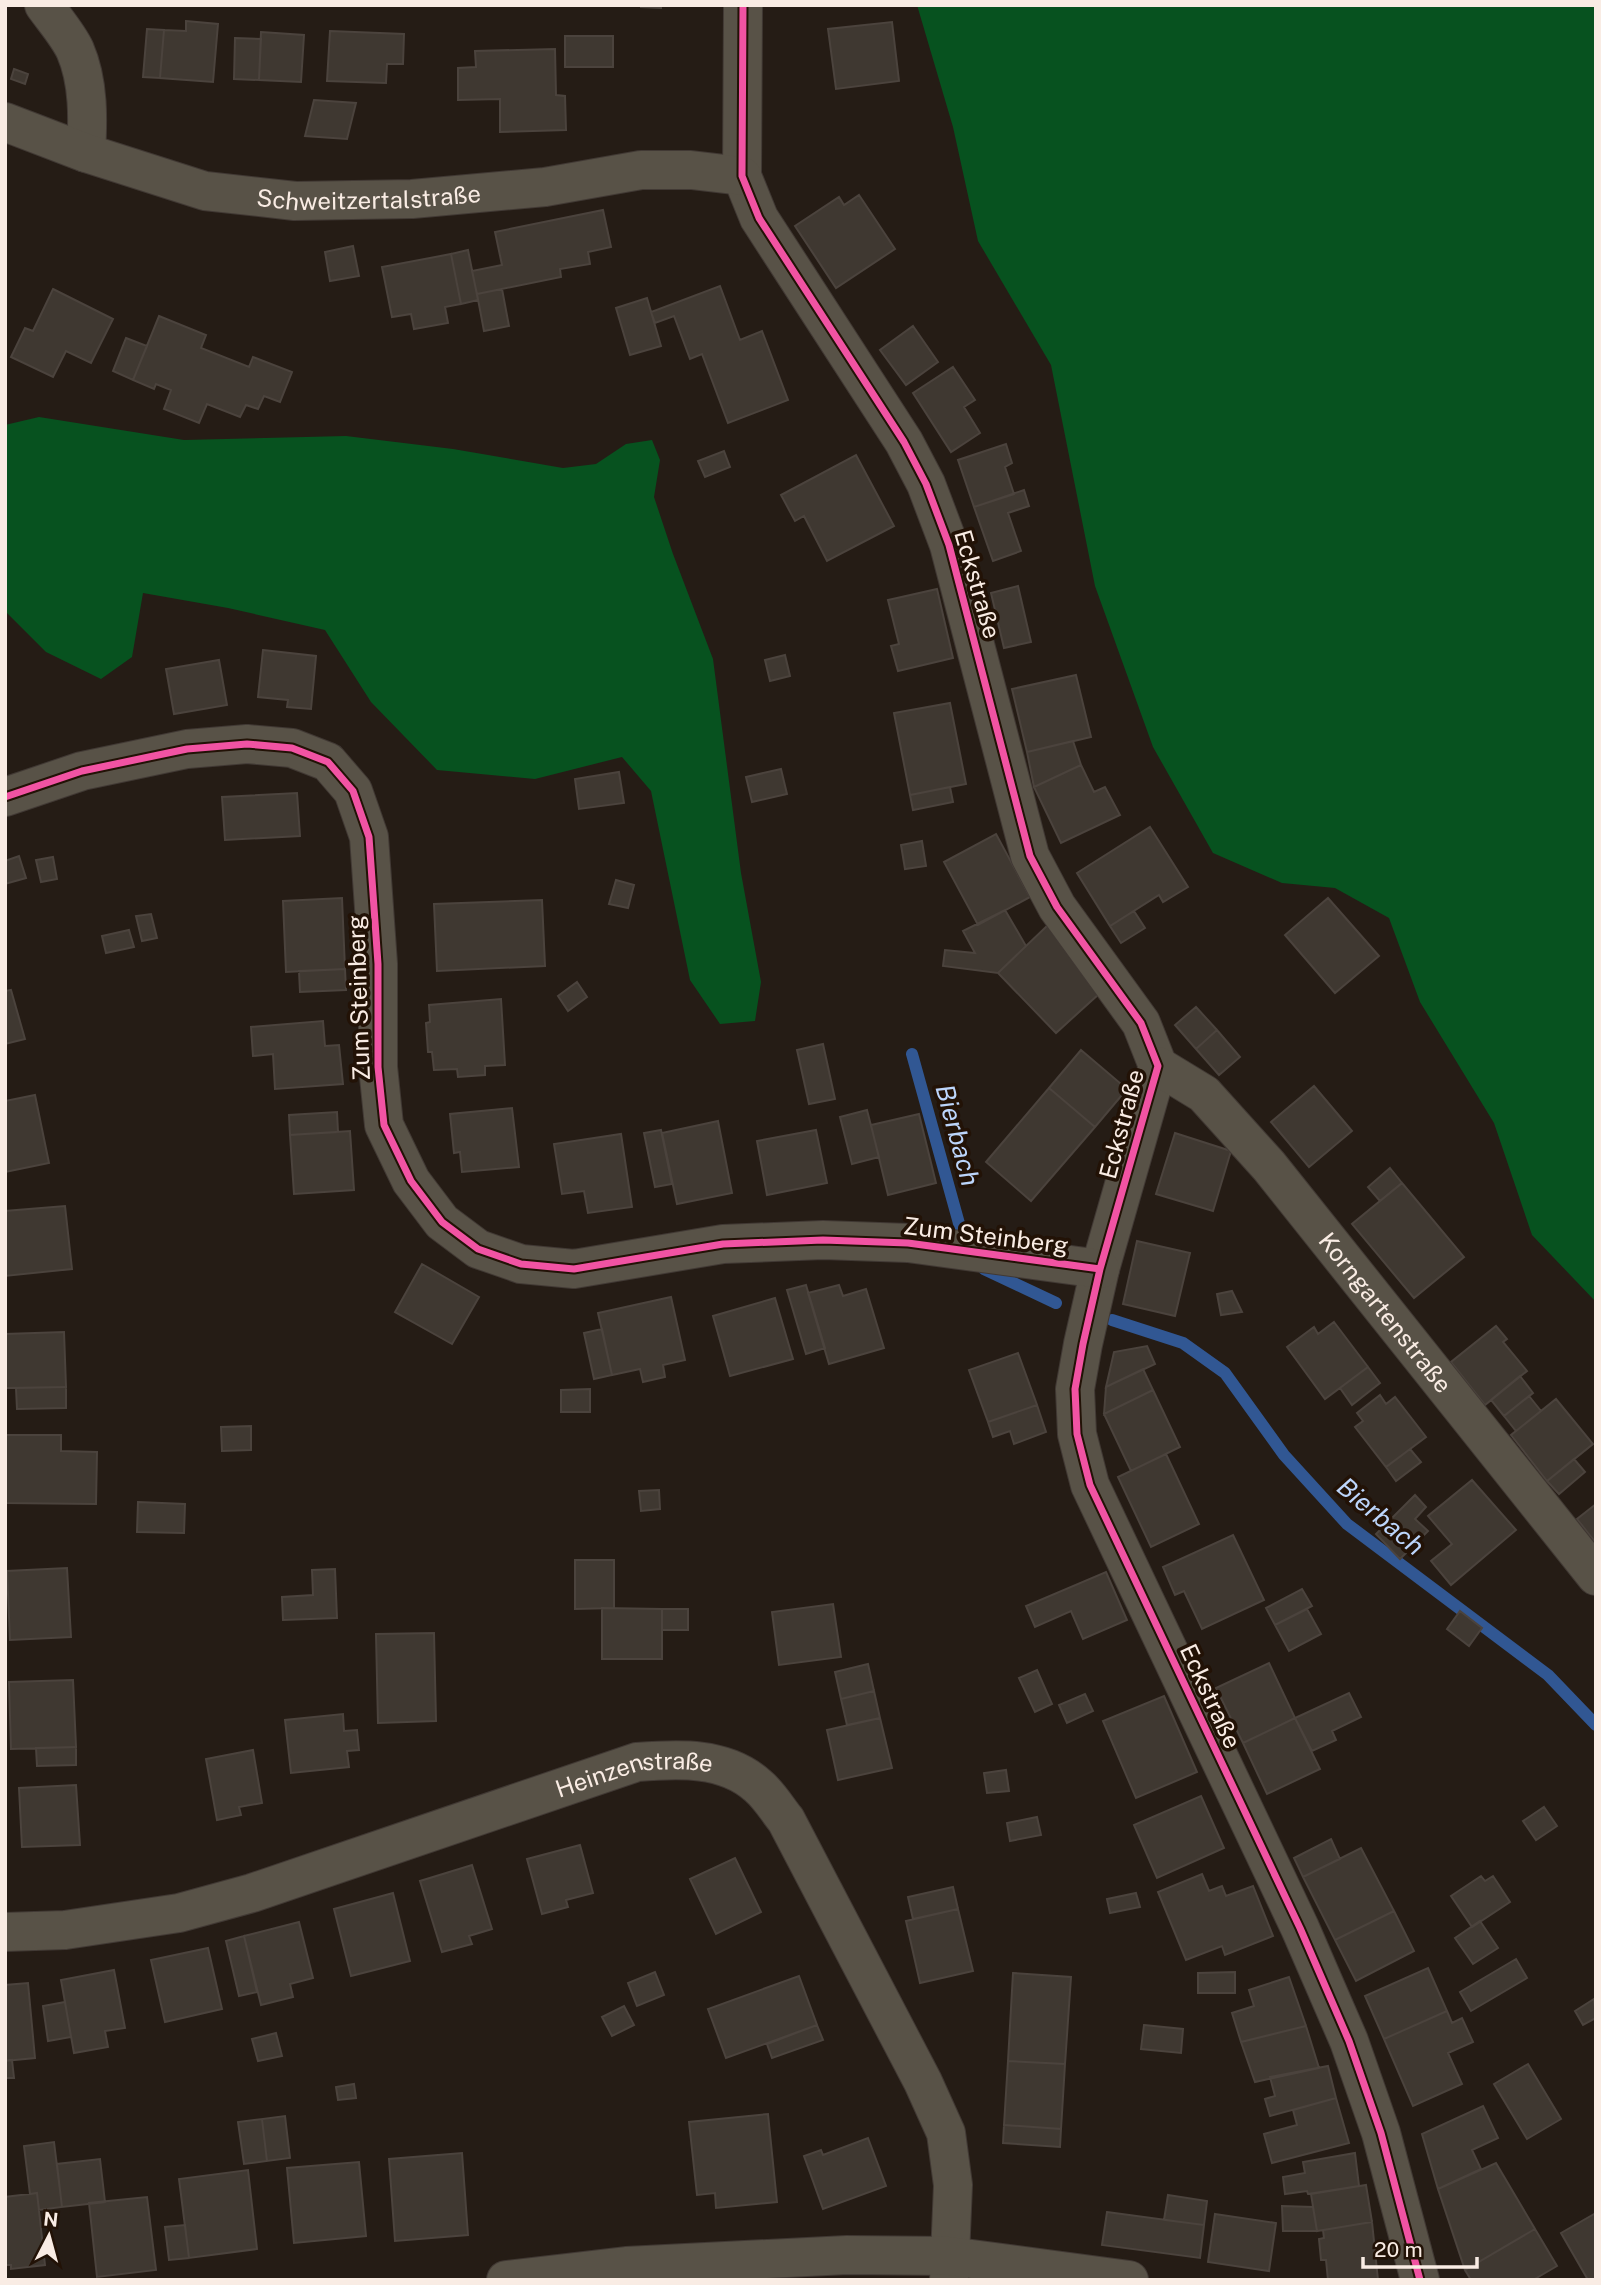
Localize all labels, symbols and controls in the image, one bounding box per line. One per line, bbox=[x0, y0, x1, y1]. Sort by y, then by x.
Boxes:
street label: Schweitzertalstraße bbox=[255, 179, 482, 215]
street label: Eckstraße bbox=[949, 526, 1007, 642]
street label: Zum Steinberg bbox=[341, 915, 375, 1081]
street label: Eckstraße bbox=[1093, 1066, 1149, 1182]
water label: Bierbach bbox=[930, 1081, 986, 1189]
street label: Zum Steinberg bbox=[902, 1211, 1070, 1259]
street label: Korngartenstraße bbox=[1313, 1227, 1458, 1398]
water label: Bierbach bbox=[1331, 1471, 1431, 1561]
street label: Eckstraße bbox=[1175, 1639, 1247, 1753]
street label: Heinzenstraße bbox=[551, 1746, 715, 1803]
north arrow bbox=[14, 2201, 84, 2271]
text: N bbox=[42, 2207, 59, 2231]
scale bar bbox=[1363, 2226, 1477, 2270]
text: 20 m bbox=[1374, 2237, 1423, 2262]

